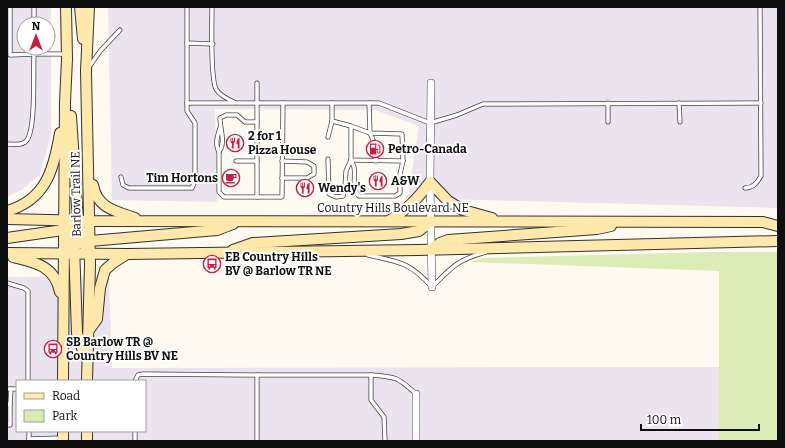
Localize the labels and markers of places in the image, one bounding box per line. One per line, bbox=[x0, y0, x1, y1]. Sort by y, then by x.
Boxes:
place label: 2 for 1 Pizza House bbox=[248, 129, 317, 157]
restaurant icon: 2 for 1 Pizza House bbox=[225, 133, 245, 153]
fuel station icon: Petro-Canada bbox=[365, 139, 385, 159]
place label: Petro-Canada bbox=[388, 142, 467, 156]
cafe icon: Tim Hortons bbox=[221, 168, 241, 188]
place label: Tim Hortons bbox=[146, 171, 218, 185]
restaurant icon: A&W bbox=[368, 171, 388, 191]
place label: A&W bbox=[391, 174, 420, 188]
restaurant icon: Wendy's bbox=[295, 178, 315, 198]
place label: Wendy's bbox=[318, 181, 366, 195]
place label: EB Country Hills BV @ Barlow TR NE bbox=[225, 250, 332, 278]
bus stop icon: EB Country Hills BV @ Barlow TR NE bbox=[202, 254, 222, 274]
place label: SB Barlow TR @ Country Hills BV NE bbox=[66, 335, 178, 363]
bus stop icon: SB Barlow TR @ Country Hills BV NE bbox=[43, 339, 63, 359]

